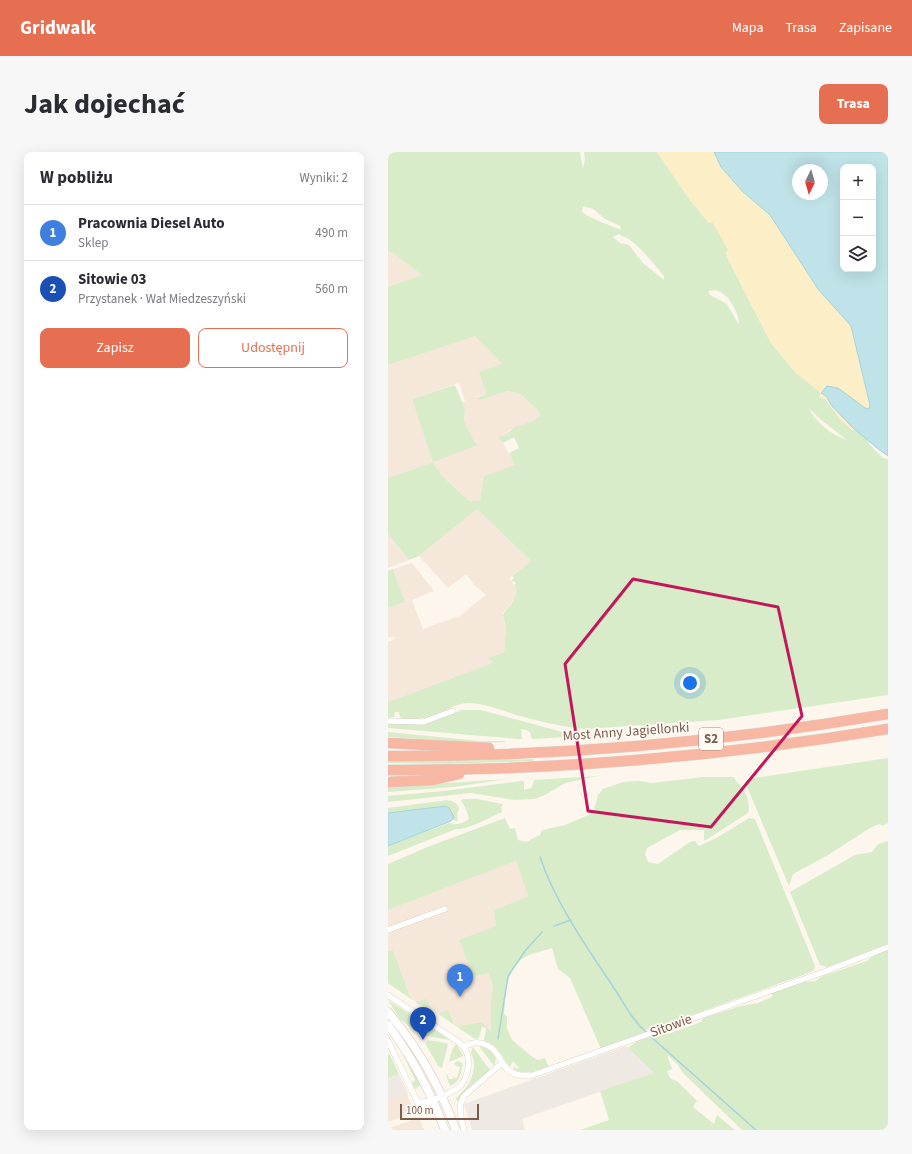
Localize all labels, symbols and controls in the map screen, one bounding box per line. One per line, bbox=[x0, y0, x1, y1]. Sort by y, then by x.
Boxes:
text: Gridwalk bbox=[20, 15, 96, 42]
text: Mapa bbox=[732, 18, 764, 38]
text: Trasa bbox=[786, 18, 817, 38]
text: Zapisane bbox=[839, 18, 892, 38]
text: Jak dojechać bbox=[24, 84, 185, 124]
button: Trasa bbox=[819, 84, 888, 124]
north arrow bbox=[792, 164, 828, 200]
map controls bbox=[840, 164, 876, 272]
button: + bbox=[840, 164, 876, 200]
text: W pobliżu bbox=[40, 166, 113, 190]
text: Wyniki: 2 bbox=[299, 169, 348, 187]
button: − bbox=[840, 200, 876, 236]
text: Pracownia Diesel Auto bbox=[78, 213, 225, 234]
text: 1 bbox=[50, 224, 56, 242]
text: 490 m bbox=[315, 224, 348, 242]
text: Sklep bbox=[78, 234, 108, 252]
button: layers bbox=[840, 236, 876, 272]
text: Sitowie 03 bbox=[78, 269, 147, 290]
text: 2 bbox=[50, 280, 56, 298]
text: 560 m bbox=[315, 280, 348, 298]
text: Przystanek · Wał Miedzeszyński bbox=[78, 290, 246, 308]
button: Zapisz bbox=[40, 328, 190, 368]
button: Udostępnij bbox=[198, 328, 348, 368]
your location bbox=[680, 673, 700, 693]
street label: Most Anny Jagiellonki bbox=[562, 718, 690, 746]
road number: S2 bbox=[699, 728, 723, 750]
pin: 1 bbox=[447, 964, 473, 997]
pin: 2 bbox=[410, 1007, 436, 1040]
street label: Sitowie bbox=[647, 1009, 695, 1043]
scale bar bbox=[400, 1102, 479, 1121]
text: 100 m bbox=[406, 1103, 434, 1118]

